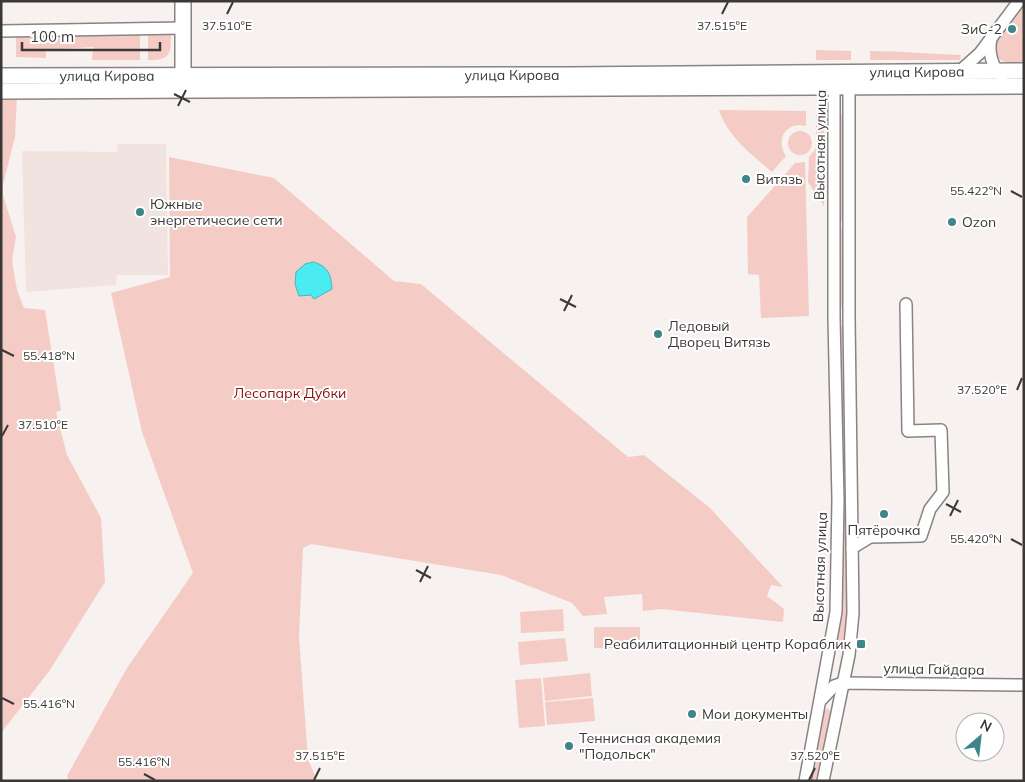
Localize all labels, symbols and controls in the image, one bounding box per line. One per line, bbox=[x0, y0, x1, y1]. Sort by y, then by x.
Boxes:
text: 37.510°E bbox=[202, 18, 252, 33]
text: 37.515°E bbox=[697, 18, 747, 33]
scale bar bbox=[22, 20, 160, 52]
place label: ЗиС-2 bbox=[961, 20, 1002, 38]
marker: ЗиС-2 bbox=[1006, 23, 1018, 35]
text: 100 m bbox=[30, 27, 74, 46]
street label: улица Кирова bbox=[869, 63, 965, 81]
street label: улица Кирова bbox=[464, 66, 560, 84]
street label: улица Кирова bbox=[59, 67, 155, 85]
street label: Высотная улица bbox=[810, 90, 830, 200]
place label: Витязь bbox=[756, 170, 803, 188]
marker: Витязь bbox=[740, 173, 752, 185]
text: 55.422°N bbox=[950, 183, 1002, 198]
place label: Южные энергетичесие сети bbox=[150, 195, 283, 229]
marker: Южные энергетичесие сети bbox=[134, 206, 146, 218]
place label: Ozon bbox=[962, 213, 996, 231]
marker: Ozon bbox=[946, 216, 958, 228]
place label: Ледовый Дворец Витязь bbox=[668, 317, 771, 351]
marker: Ледовый Дворец Витязь bbox=[652, 328, 664, 340]
text: 55.418°N bbox=[23, 348, 75, 363]
text: 37.520°E bbox=[957, 382, 1007, 397]
park label: Лесопарк Дубки bbox=[234, 384, 346, 402]
text: 37.510°E bbox=[18, 417, 68, 432]
marker: Пятёрочка bbox=[878, 508, 890, 520]
street label: Высотная улица bbox=[809, 511, 831, 623]
place label: Пятёрочка bbox=[847, 521, 921, 539]
text: 55.420°N bbox=[950, 531, 1002, 546]
place label: Реабилитационный центр Кораблик bbox=[604, 635, 851, 653]
marker: Реабилитационный центр Кораблик bbox=[855, 638, 867, 650]
street label: улица Гайдара bbox=[883, 659, 985, 679]
text: 55.416°N bbox=[23, 696, 75, 711]
place label: Мои документы bbox=[702, 705, 808, 723]
marker: Мои документы bbox=[686, 708, 698, 720]
north arrow bbox=[955, 712, 1005, 762]
text: N bbox=[977, 715, 995, 736]
place label: Теннисная академия "Подольск" bbox=[579, 729, 721, 763]
marker: Теннисная академия "Подольск" bbox=[563, 740, 575, 752]
text: 37.515°E bbox=[295, 748, 345, 763]
text: 37.520°E bbox=[790, 748, 840, 763]
text: 55.416°N bbox=[118, 754, 170, 769]

